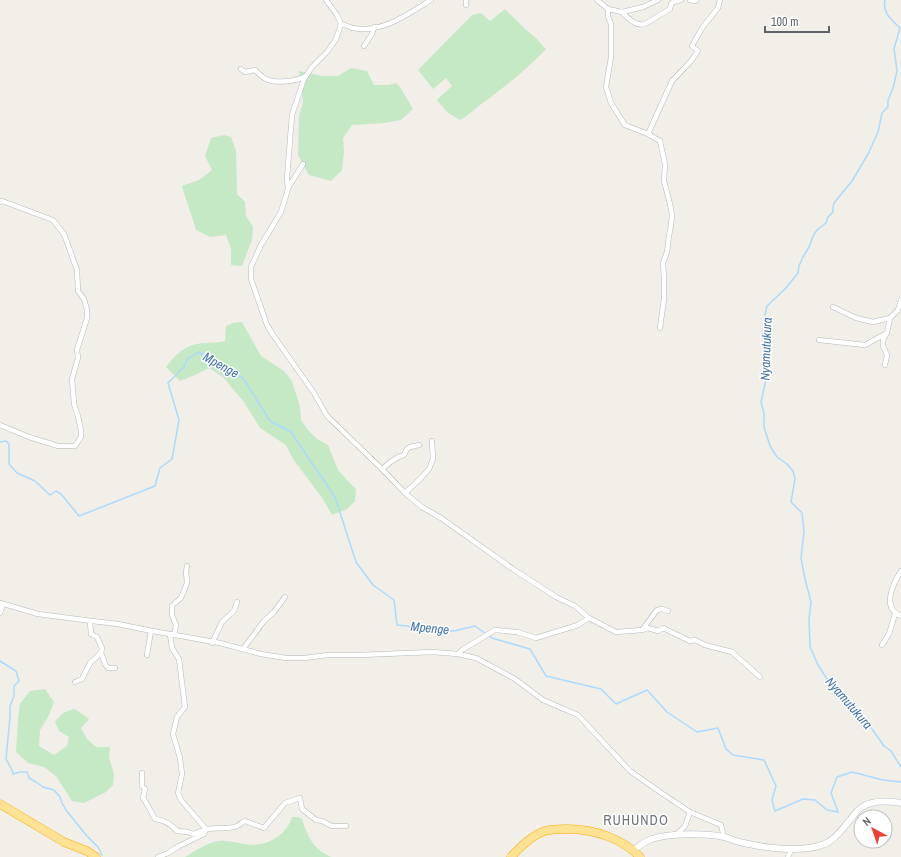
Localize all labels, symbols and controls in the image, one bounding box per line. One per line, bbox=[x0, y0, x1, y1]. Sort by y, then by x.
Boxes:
scale bar bbox=[765, 8, 829, 34]
text: 100 m bbox=[771, 14, 798, 30]
water label: Nyamutukura bbox=[756, 317, 776, 381]
water label: Mpenge bbox=[200, 348, 242, 382]
water label: Mpenge bbox=[410, 618, 450, 638]
water label: Nyamutukura bbox=[822, 674, 876, 733]
north arrow bbox=[853, 809, 893, 849]
district label: RUHUNDO bbox=[603, 811, 669, 829]
text: N bbox=[860, 814, 874, 829]

